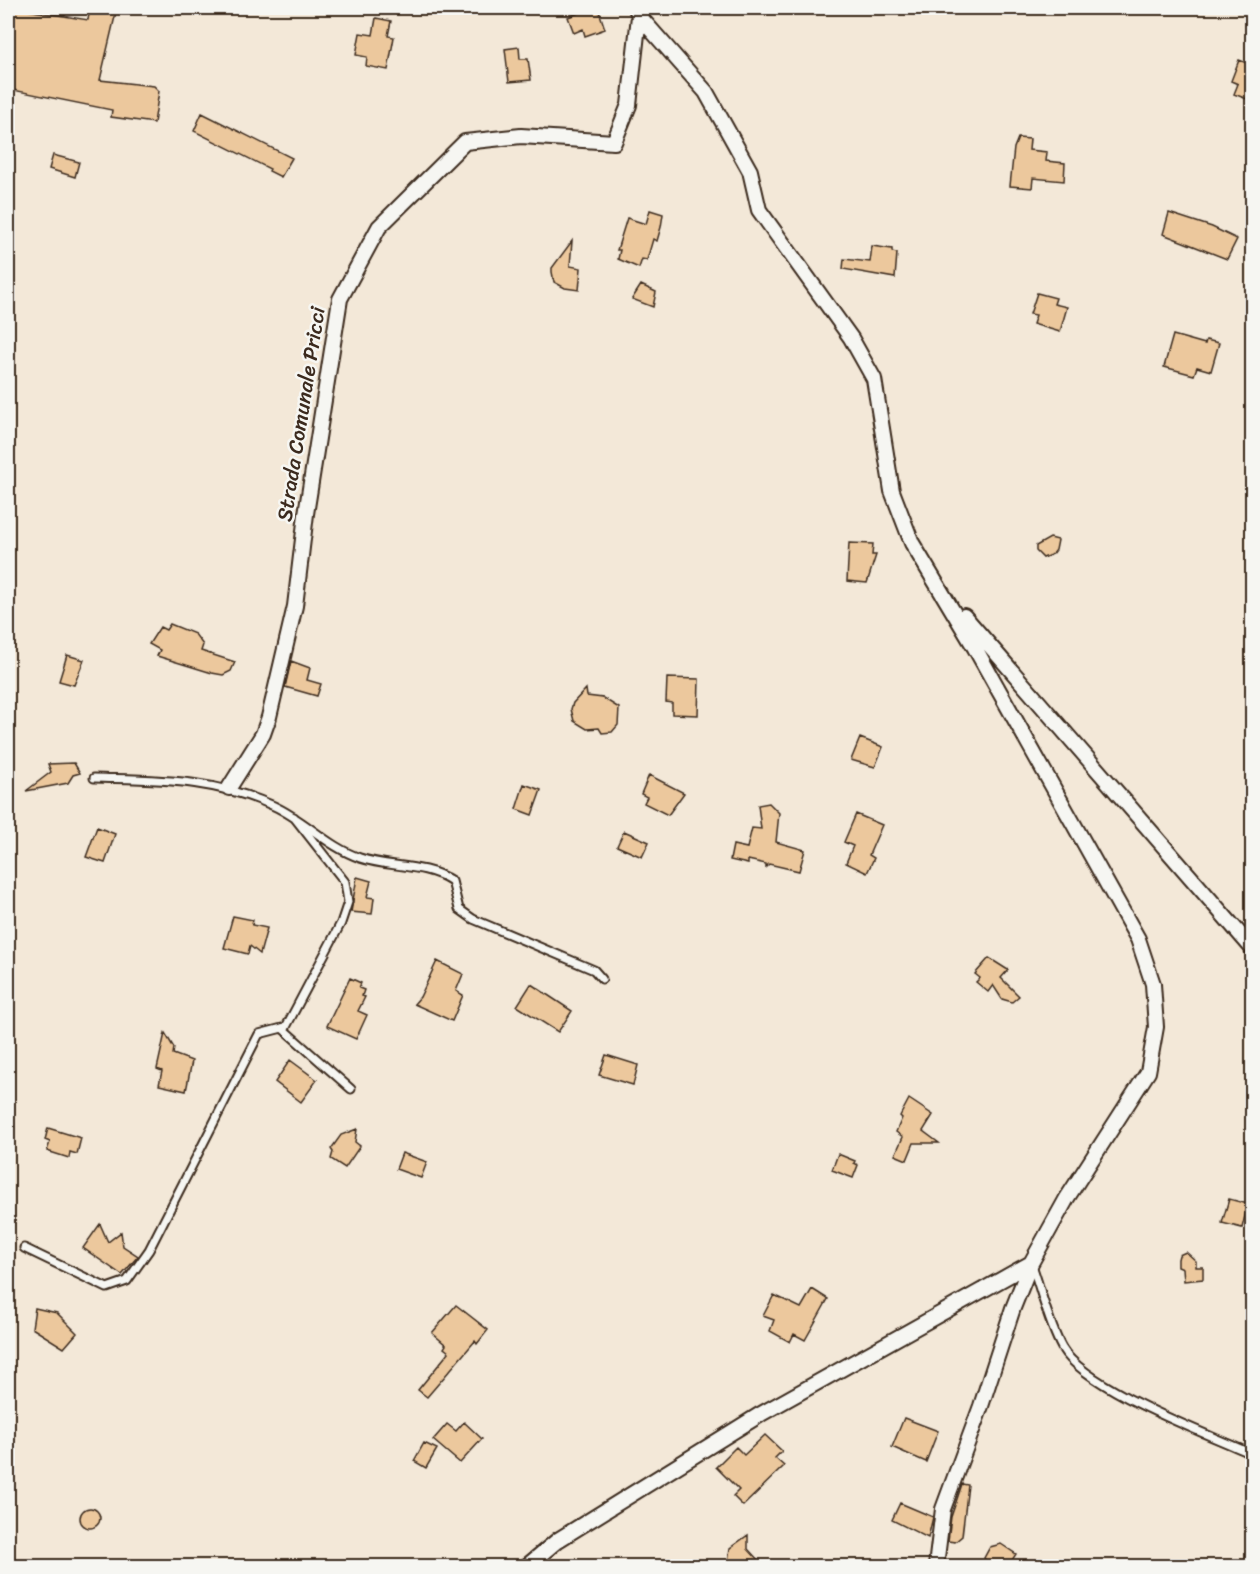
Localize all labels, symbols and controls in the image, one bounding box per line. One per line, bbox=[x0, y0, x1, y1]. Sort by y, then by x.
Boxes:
street label: Strada Comunale Pricci bbox=[265, 303, 337, 524]

